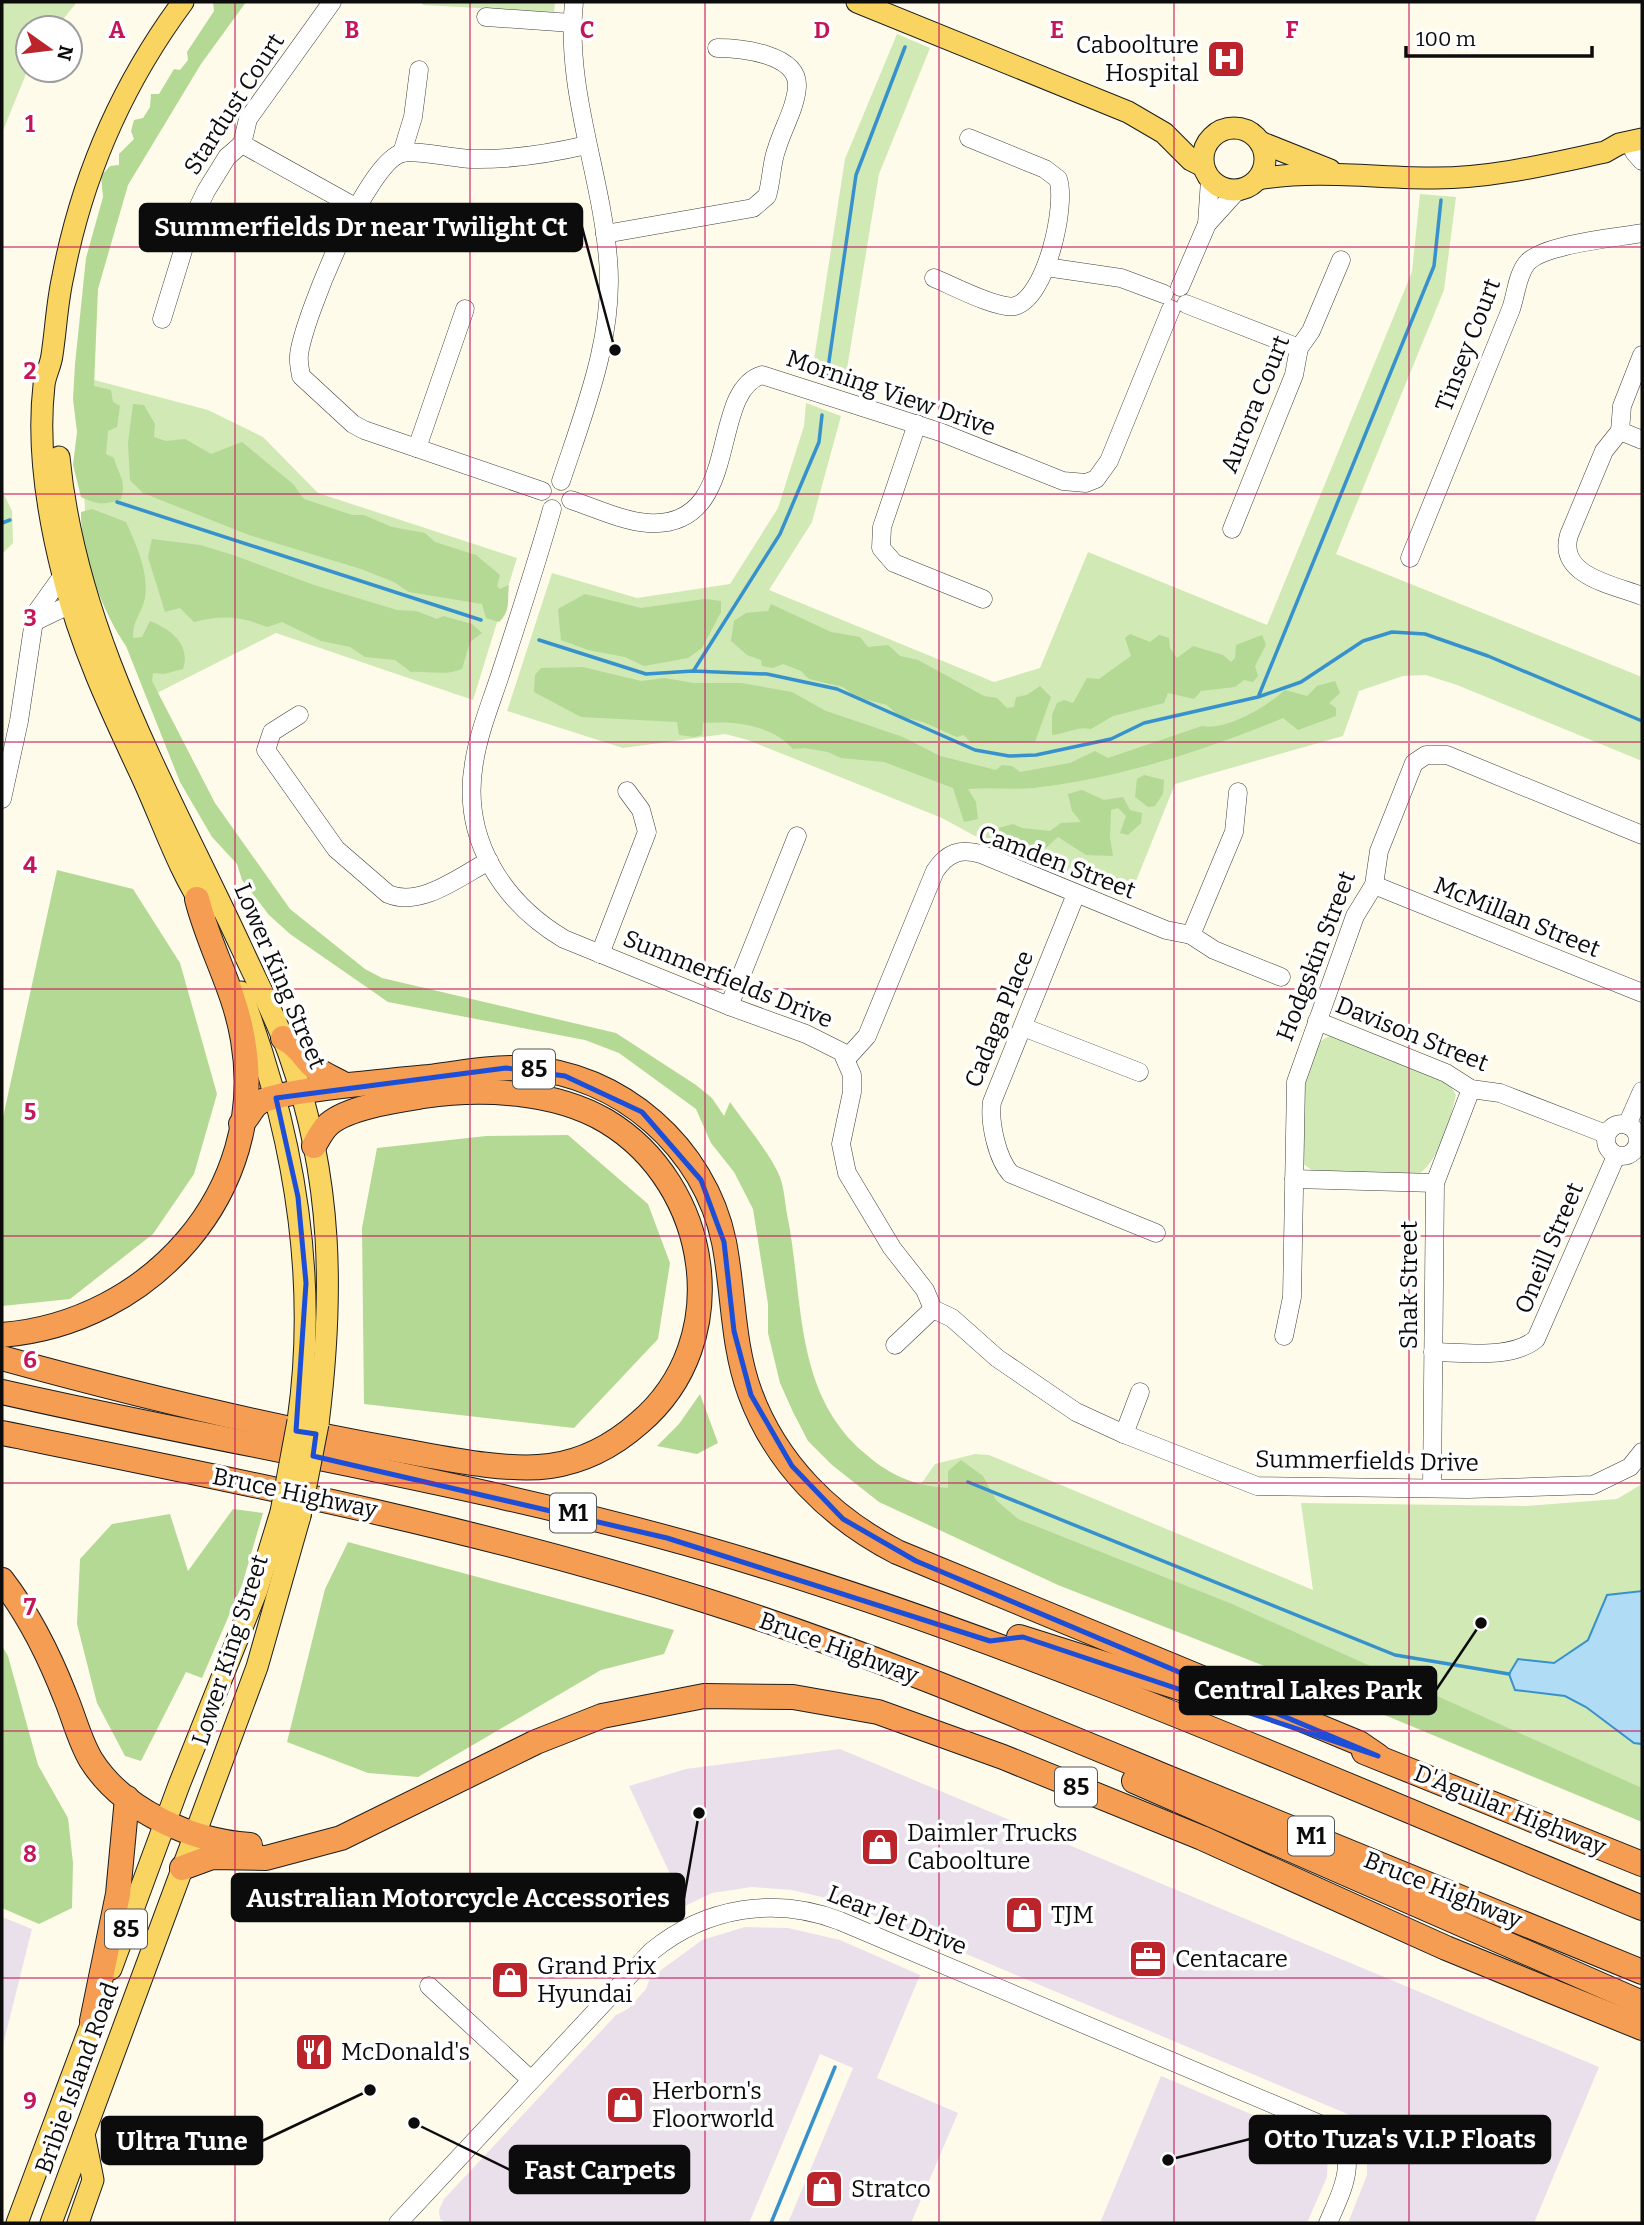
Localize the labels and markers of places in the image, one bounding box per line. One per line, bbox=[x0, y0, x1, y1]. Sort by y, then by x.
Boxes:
place label: Caboolture Hospital bbox=[1076, 31, 1199, 87]
hospital icon: Caboolture Hospital bbox=[1205, 38, 1247, 80]
callout: Summerfields Dr near Twilight Ct bbox=[140, 204, 582, 251]
callout: Central Lakes Park bbox=[1180, 1667, 1436, 1714]
place label: Daimler Trucks Caboolture bbox=[907, 1819, 1077, 1875]
shop icon: Daimler Trucks Caboolture bbox=[859, 1826, 901, 1868]
callout: Australian Motorcycle Accessories bbox=[232, 1874, 684, 1921]
shop icon: TJM bbox=[1003, 1894, 1045, 1936]
place label: TJM bbox=[1051, 1901, 1094, 1929]
office icon: Centacare bbox=[1127, 1938, 1169, 1980]
place label: Centacare bbox=[1175, 1945, 1288, 1973]
place label: Grand Prix Hyundai bbox=[537, 1952, 656, 2008]
shop icon: Grand Prix Hyundai bbox=[489, 1959, 531, 2001]
restaurant icon: McDonald's bbox=[293, 2031, 335, 2073]
place label: McDonald's bbox=[341, 2038, 470, 2066]
place label: Herborn's Floorworld bbox=[652, 2077, 774, 2133]
shop icon: Herborn's Floorworld bbox=[604, 2084, 646, 2126]
callout: Otto Tuza's V.I.P Floats bbox=[1250, 2116, 1550, 2163]
callout: Ultra Tune bbox=[102, 2117, 262, 2164]
callout: Fast Carpets bbox=[510, 2146, 689, 2193]
shop icon: Stratco bbox=[803, 2168, 845, 2210]
place label: Stratco bbox=[851, 2175, 931, 2203]

